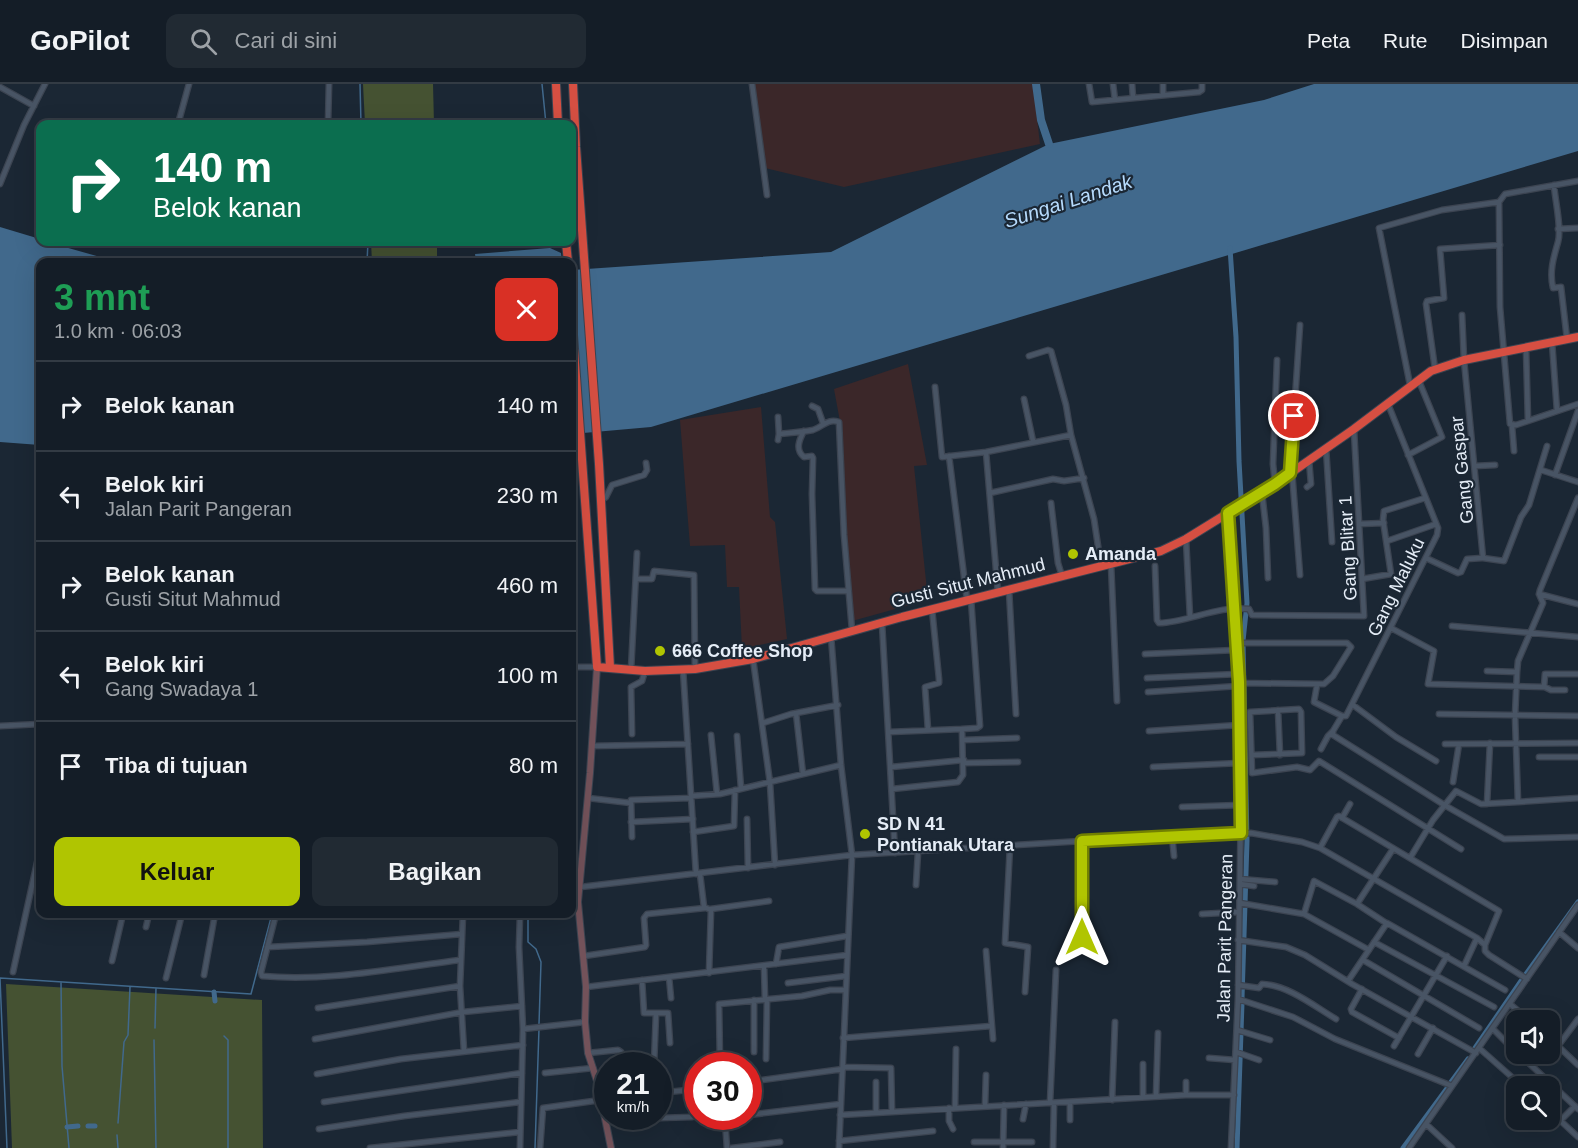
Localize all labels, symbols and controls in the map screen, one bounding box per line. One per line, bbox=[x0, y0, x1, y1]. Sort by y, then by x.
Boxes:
search box bbox=[166, 14, 586, 68]
text: GoPilot bbox=[30, 25, 130, 56]
icon: search bbox=[187, 25, 220, 58]
text: Cari di sini bbox=[235, 28, 337, 53]
text: Peta bbox=[1307, 29, 1350, 52]
text: Rute bbox=[1383, 29, 1427, 52]
text: Disimpan bbox=[1460, 29, 1548, 52]
icon: right bbox=[54, 144, 132, 222]
text: 140 m bbox=[153, 144, 272, 191]
water label: Sungai Landak bbox=[1001, 170, 1136, 232]
text: Belok kanan bbox=[153, 193, 302, 223]
text: 3 mnt bbox=[54, 277, 150, 318]
button: close bbox=[495, 278, 558, 341]
text: 1.0 km · 06:03 bbox=[54, 320, 182, 342]
icon: right bbox=[54, 390, 87, 423]
pin bbox=[1268, 390, 1319, 441]
text: Belok kanan bbox=[105, 393, 235, 418]
text: 140 m bbox=[497, 393, 558, 418]
icon: arrive bbox=[1277, 399, 1310, 432]
street label: Gang Gaspar bbox=[1446, 415, 1478, 525]
text: Belok kiri bbox=[105, 472, 204, 497]
icon: left bbox=[54, 480, 87, 513]
text: 230 m bbox=[497, 483, 558, 508]
street label: Gang Blitar 1 bbox=[1335, 495, 1361, 601]
text: Jalan Parit Pangeran bbox=[105, 498, 292, 520]
street label: Gang Maluku bbox=[1364, 535, 1428, 639]
place label: Amanda bbox=[1085, 544, 1157, 564]
marker: Amanda bbox=[1066, 547, 1080, 561]
street label: Gusti Situt Mahmud bbox=[889, 554, 1047, 612]
text: Belok kanan bbox=[105, 562, 235, 587]
icon: right bbox=[54, 570, 87, 603]
text: 460 m bbox=[497, 573, 558, 598]
text: Gusti Situt Mahmud bbox=[105, 588, 281, 610]
place label: 666 Coffee Shop bbox=[672, 641, 813, 661]
marker: 666 Coffee Shop bbox=[653, 644, 667, 658]
text: Belok kiri bbox=[105, 652, 204, 677]
icon: left bbox=[54, 660, 87, 693]
text: 100 m bbox=[497, 663, 558, 688]
text: Gang Swadaya 1 bbox=[105, 678, 258, 700]
icon: arrive bbox=[54, 750, 87, 783]
text: Tiba di tujuan bbox=[105, 753, 248, 778]
text: 80 m bbox=[509, 753, 558, 778]
place label: SD N 41 Pontianak Utara bbox=[877, 814, 1015, 855]
marker: SD N 41 Pontianak Utara bbox=[858, 827, 872, 841]
button: Keluar bbox=[54, 837, 300, 906]
button: Bagikan bbox=[312, 837, 558, 906]
street label: Jalan Parit Pangeran bbox=[1214, 854, 1236, 1022]
position arrow bbox=[1050, 905, 1114, 969]
map controls bbox=[1506, 1010, 1560, 1130]
button: sound bbox=[1506, 1010, 1560, 1064]
speed limit sign: 30 bbox=[684, 1052, 762, 1130]
text: 21 bbox=[616, 1067, 650, 1100]
button: search bbox=[1506, 1076, 1560, 1130]
text: km/h bbox=[617, 1098, 649, 1115]

